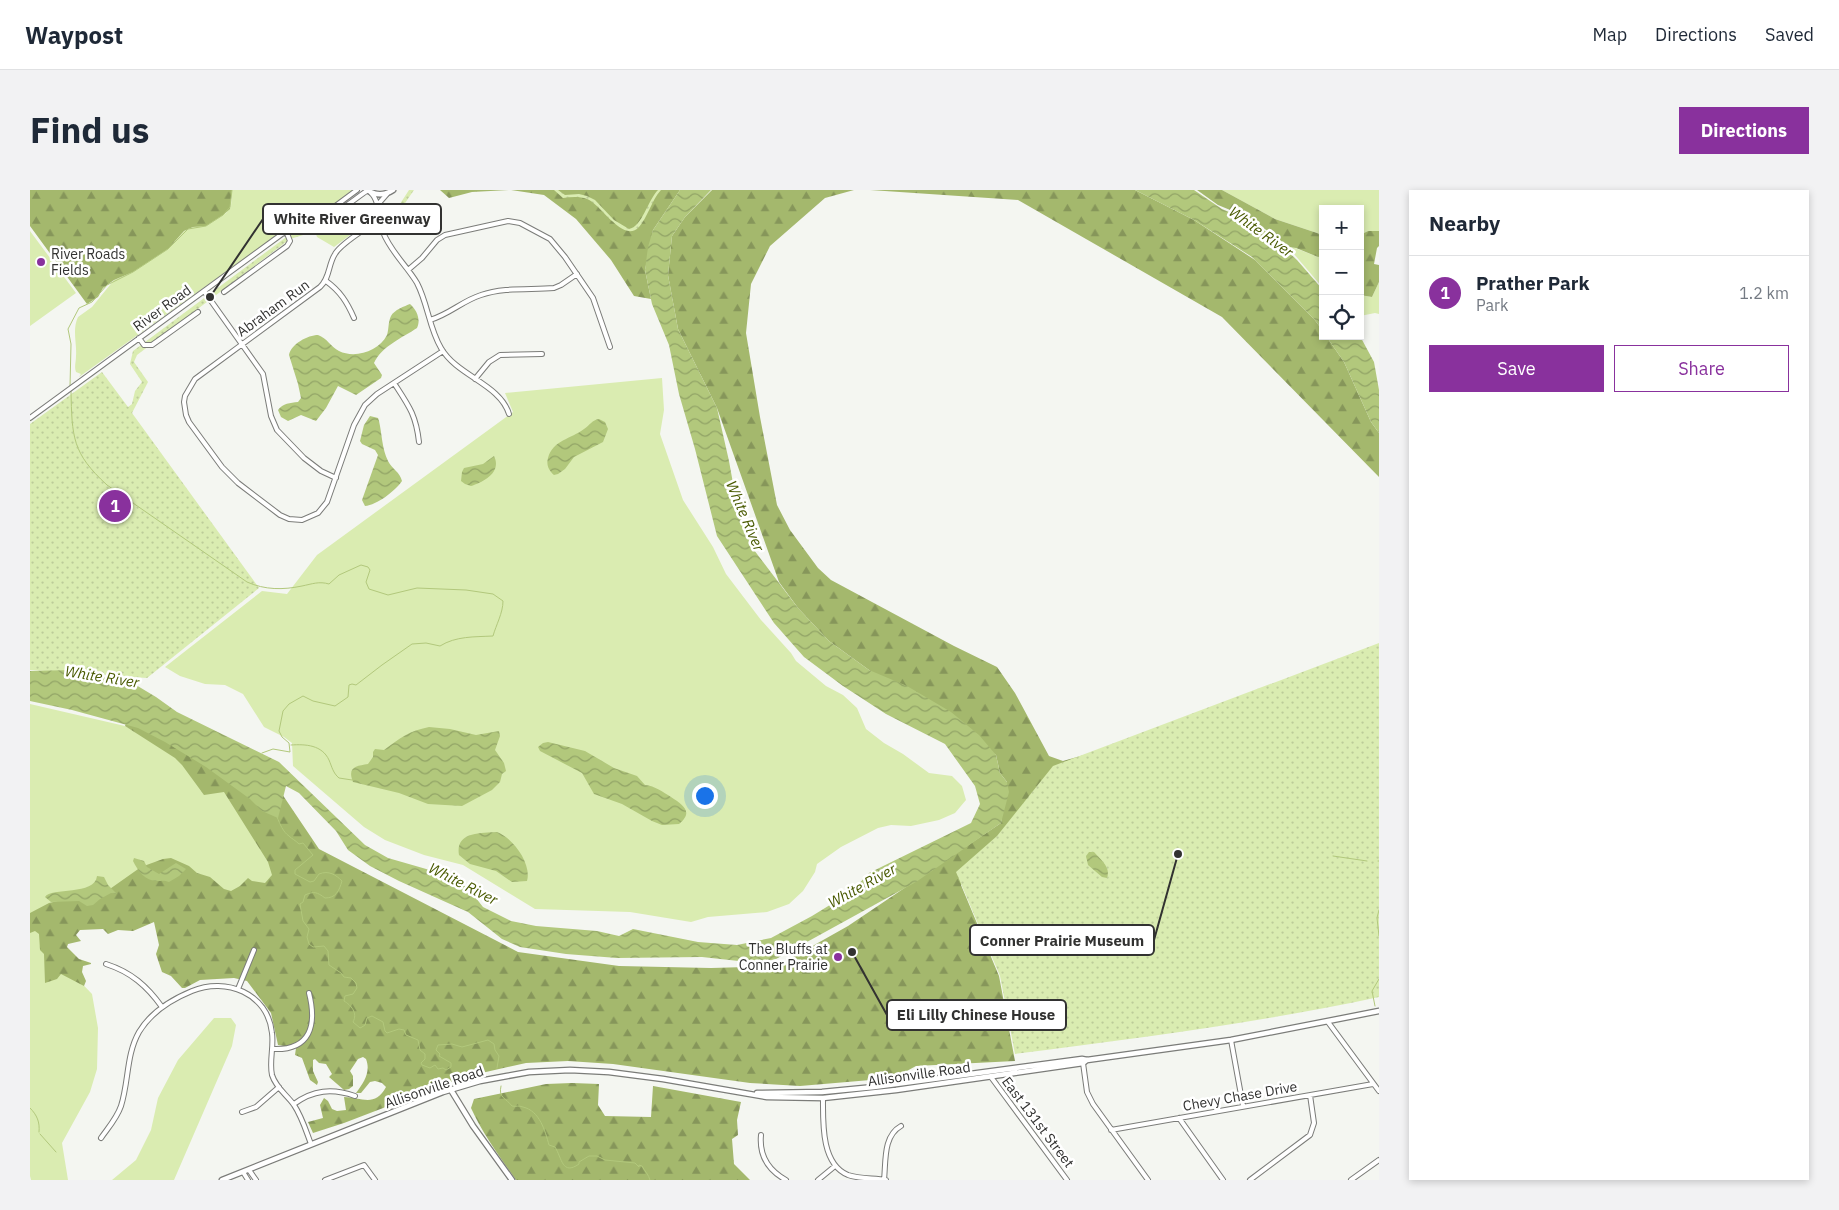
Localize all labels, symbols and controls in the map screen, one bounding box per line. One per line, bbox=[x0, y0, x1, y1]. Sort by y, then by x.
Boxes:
text: Waypost bbox=[25, 19, 123, 51]
text: Map bbox=[1592, 23, 1627, 46]
text: Directions bbox=[1655, 23, 1737, 46]
text: Saved bbox=[1765, 23, 1814, 46]
text: Find us bbox=[30, 107, 149, 153]
button: Directions bbox=[1679, 107, 1809, 154]
water label: White River bbox=[1225, 202, 1298, 262]
callout: White River Greenway bbox=[263, 204, 441, 234]
map controls bbox=[1319, 205, 1364, 340]
button: + bbox=[1319, 205, 1364, 250]
text: White River Greenway bbox=[273, 209, 431, 228]
text: Nearby bbox=[1429, 209, 1500, 237]
place label: River Roads Fields bbox=[51, 245, 126, 279]
button: − bbox=[1319, 250, 1364, 295]
marker: River Roads Fields bbox=[35, 256, 47, 268]
text: Prather Park bbox=[1476, 271, 1589, 295]
street label: Abraham Run bbox=[233, 276, 313, 340]
street label: River Road bbox=[129, 281, 195, 335]
text: 1 bbox=[1440, 283, 1450, 303]
text: 1.2 km bbox=[1739, 283, 1789, 303]
button: locate bbox=[1319, 295, 1364, 340]
text: Park bbox=[1476, 295, 1508, 315]
button: Save bbox=[1429, 345, 1604, 392]
button: Share bbox=[1614, 345, 1789, 392]
water label: White River bbox=[722, 478, 769, 554]
pin: 1 bbox=[99, 487, 131, 525]
water label: White River bbox=[64, 661, 141, 692]
your location bbox=[692, 783, 718, 809]
water label: White River bbox=[426, 858, 501, 909]
water label: White River bbox=[824, 859, 900, 912]
callout: Conner Prairie Museum bbox=[970, 925, 1154, 955]
text: Conner Prairie Museum bbox=[980, 931, 1144, 950]
place label: The Bluffs at Conner Prairie bbox=[739, 940, 828, 974]
marker: The Bluffs at Conner Prairie bbox=[832, 951, 844, 963]
callout: Eli Lilly Chinese House bbox=[887, 1000, 1066, 1030]
text: Eli Lilly Chinese House bbox=[897, 1005, 1055, 1024]
street label: Allisonville Road bbox=[866, 1058, 972, 1090]
street label: Allisonville Road bbox=[382, 1062, 486, 1112]
street label: East 131st Street bbox=[998, 1073, 1078, 1171]
street label: Chevy Chase Drive bbox=[1181, 1077, 1299, 1115]

